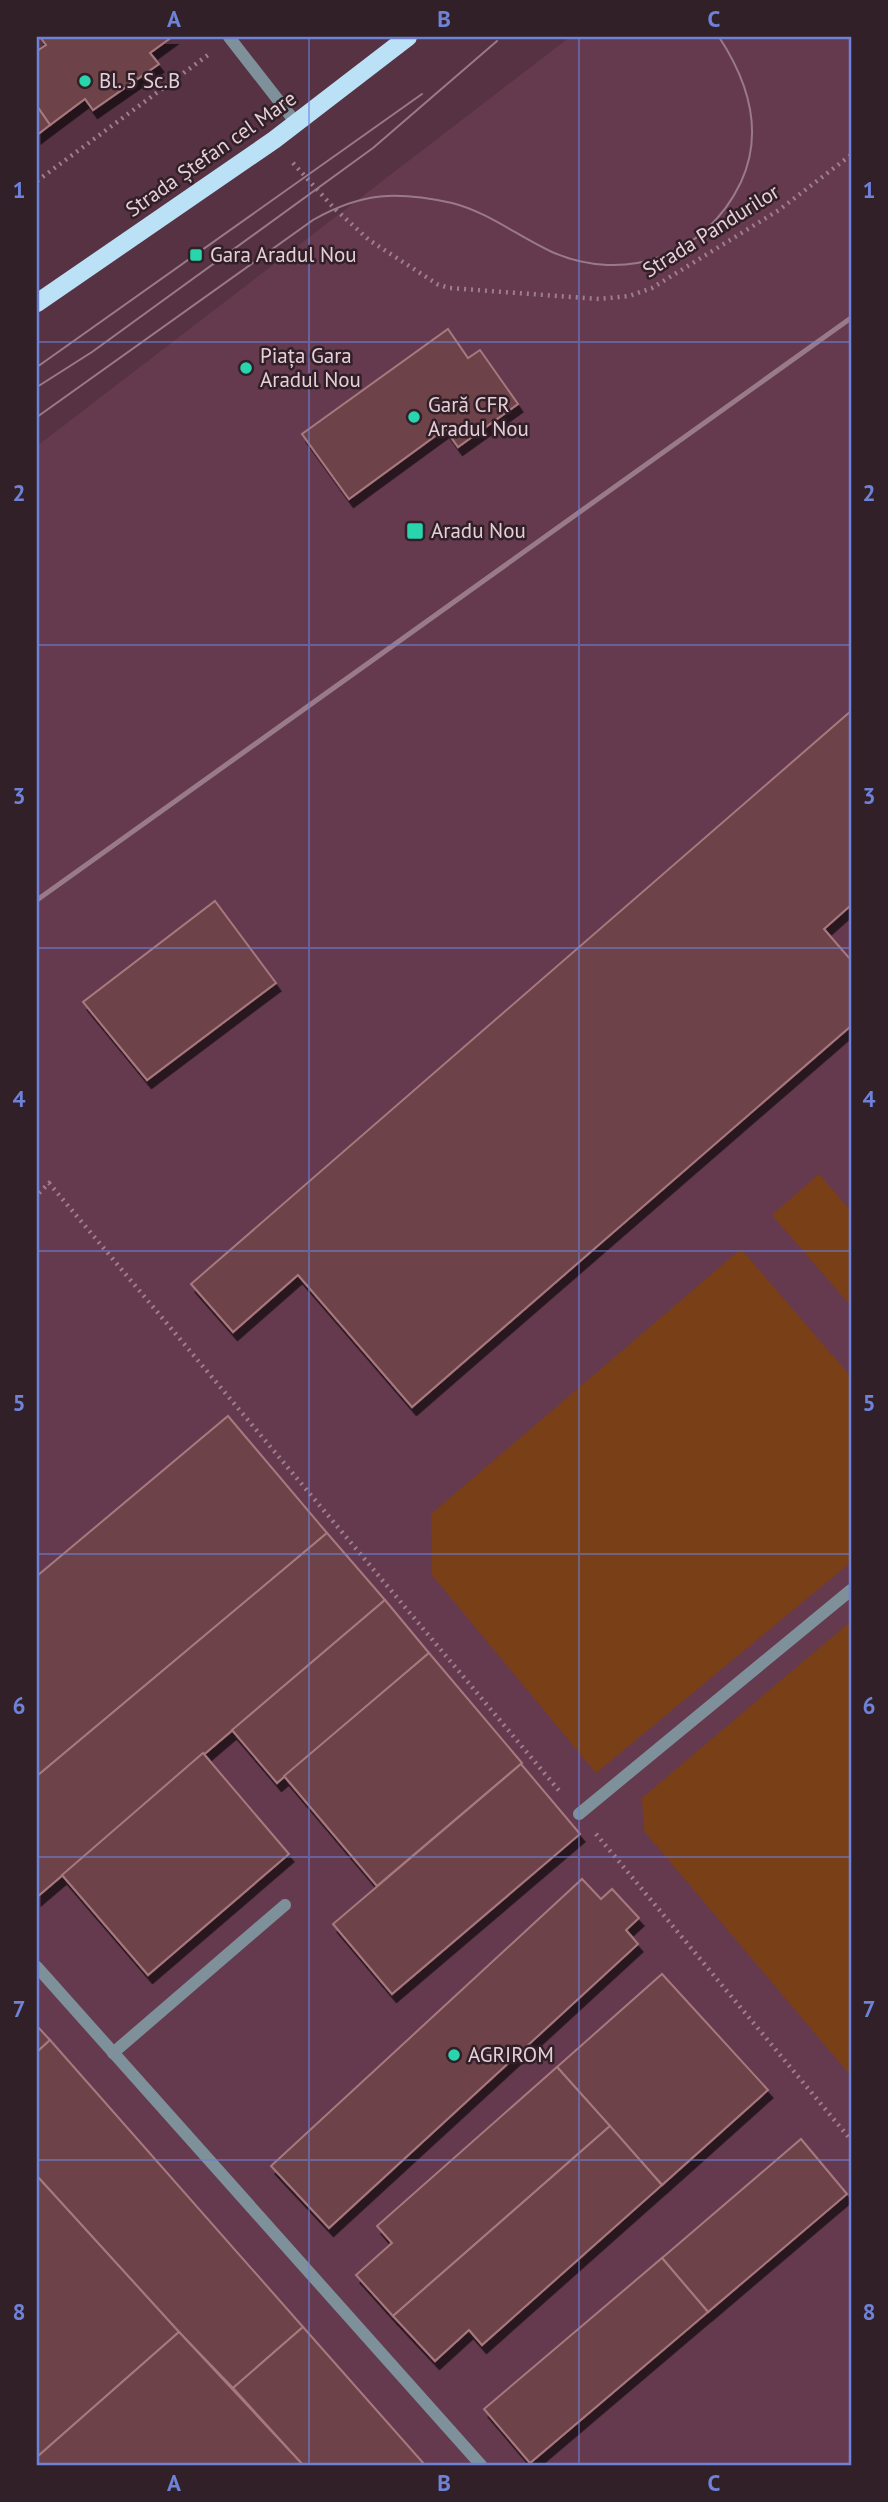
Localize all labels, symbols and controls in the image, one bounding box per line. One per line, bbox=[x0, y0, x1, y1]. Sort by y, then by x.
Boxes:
text: A bbox=[167, 4, 181, 33]
text: B bbox=[437, 4, 451, 33]
text: C bbox=[708, 4, 721, 33]
place label: Bl. 5 Sc.B bbox=[99, 67, 180, 94]
marker: Bl. 5 Sc.B bbox=[77, 73, 93, 89]
street label: Strada Ștefan cel Mare bbox=[120, 85, 301, 223]
text: 1 bbox=[12, 175, 26, 204]
text: 1 bbox=[862, 175, 876, 204]
street label: Strada Pandurilor bbox=[637, 178, 784, 283]
place label: Gara Aradul Nou bbox=[210, 241, 357, 268]
marker: Gara Aradul Nou bbox=[188, 247, 204, 263]
place label: Piața Gara Aradul Nou bbox=[260, 342, 361, 393]
marker: Piața Gara Aradul Nou bbox=[238, 360, 254, 376]
place label: Gară CFR Aradul Nou bbox=[428, 391, 529, 442]
marker: Gară CFR Aradul Nou bbox=[406, 409, 422, 425]
text: 2 bbox=[12, 478, 26, 507]
text: 2 bbox=[862, 478, 876, 507]
place label: Aradu Nou bbox=[431, 517, 526, 544]
marker: Aradu Nou bbox=[405, 521, 425, 541]
text: 3 bbox=[12, 781, 26, 810]
text: 3 bbox=[862, 781, 876, 810]
text: 4 bbox=[12, 1084, 26, 1113]
text: 4 bbox=[862, 1084, 876, 1113]
text: 5 bbox=[12, 1388, 26, 1417]
text: 5 bbox=[862, 1388, 876, 1417]
text: 6 bbox=[12, 1691, 26, 1720]
text: 6 bbox=[862, 1691, 876, 1720]
text: 7 bbox=[12, 1994, 26, 2023]
text: 7 bbox=[862, 1994, 876, 2023]
place label: AGRIROM bbox=[468, 2041, 554, 2068]
marker: AGRIROM bbox=[446, 2047, 462, 2063]
text: 8 bbox=[12, 2297, 26, 2326]
text: 8 bbox=[862, 2297, 876, 2326]
text: A bbox=[167, 2468, 181, 2497]
text: B bbox=[437, 2468, 451, 2497]
text: C bbox=[708, 2468, 721, 2497]

